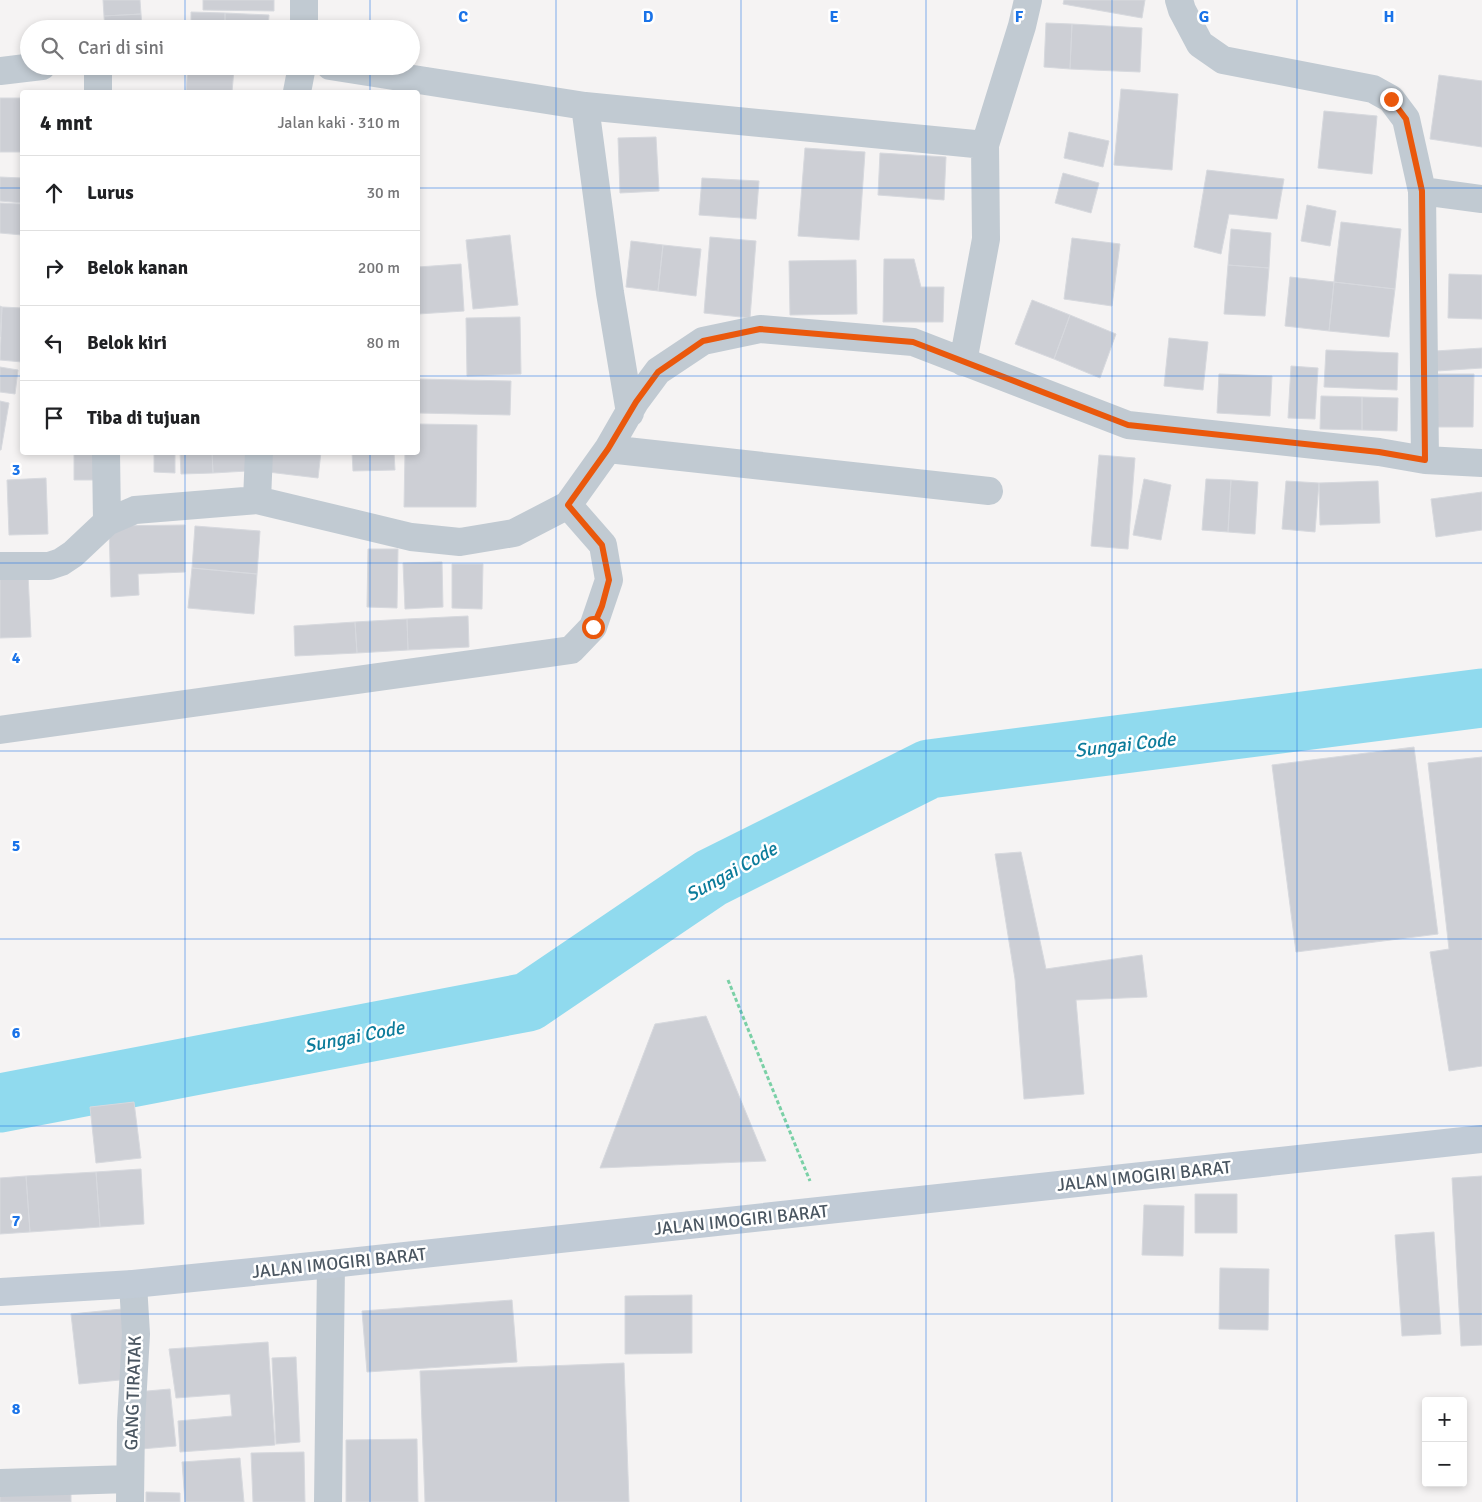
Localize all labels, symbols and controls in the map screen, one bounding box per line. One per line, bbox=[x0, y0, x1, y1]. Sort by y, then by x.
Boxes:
text: C bbox=[458, 7, 468, 27]
text: D bbox=[643, 7, 654, 27]
text: E bbox=[829, 7, 839, 27]
text: F bbox=[1015, 7, 1024, 27]
text: G bbox=[1199, 7, 1209, 27]
text: H bbox=[1384, 7, 1394, 27]
search box bbox=[20, 20, 420, 75]
icon: search bbox=[38, 34, 66, 62]
text: Cari di sini bbox=[78, 36, 164, 60]
route end bbox=[1380, 88, 1403, 111]
text: 4 mnt bbox=[40, 110, 92, 136]
text: Jalan kaki · 310 m bbox=[278, 113, 400, 133]
icon: ahead bbox=[40, 179, 68, 207]
text: Lurus bbox=[87, 181, 134, 205]
text: 30 m bbox=[366, 183, 400, 203]
icon: right bbox=[40, 254, 68, 282]
text: Belok kanan bbox=[87, 256, 188, 280]
text: 200 m bbox=[358, 258, 400, 278]
icon: left bbox=[40, 329, 68, 357]
text: Belok kiri bbox=[87, 331, 167, 355]
text: 80 m bbox=[366, 333, 400, 353]
icon: arrive bbox=[40, 404, 68, 432]
text: Tiba di tujuan bbox=[87, 406, 200, 430]
text: 3 bbox=[12, 460, 20, 480]
route start bbox=[582, 616, 605, 639]
text: 4 bbox=[12, 648, 21, 668]
water label: Sungai Code bbox=[1073, 727, 1178, 763]
text: 5 bbox=[12, 836, 20, 856]
water label: Sungai Code bbox=[681, 836, 783, 907]
water label: Sungai Code bbox=[302, 1015, 408, 1058]
text: 6 bbox=[12, 1023, 21, 1043]
street label: JALAN IMOGIRI BARAT bbox=[1056, 1156, 1232, 1196]
street label: JALAN IMOGIRI BARAT bbox=[653, 1200, 829, 1240]
text: 7 bbox=[12, 1211, 21, 1231]
street label: JALAN IMOGIRI BARAT bbox=[251, 1243, 427, 1283]
street label: GANG TIRATAK bbox=[120, 1335, 146, 1451]
map controls bbox=[1422, 1397, 1467, 1487]
button: + bbox=[1422, 1397, 1467, 1442]
text: 8 bbox=[12, 1399, 21, 1419]
button: − bbox=[1422, 1442, 1467, 1487]

